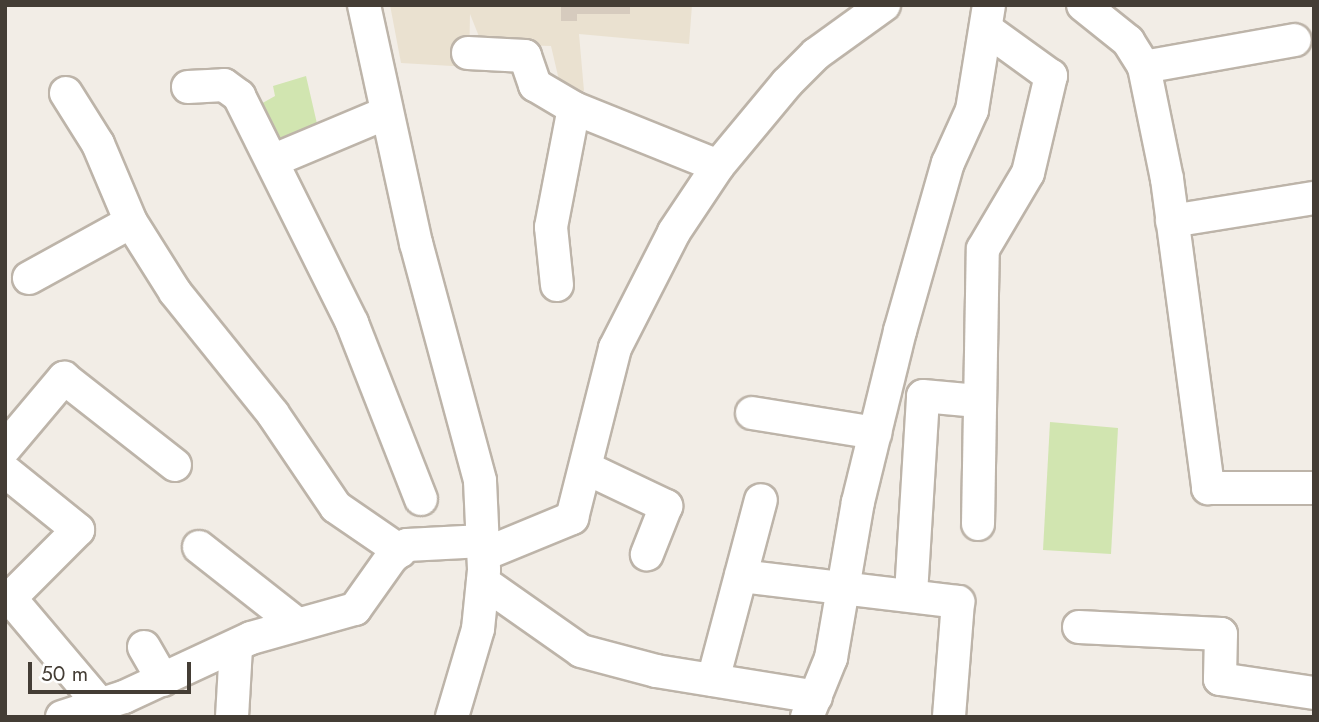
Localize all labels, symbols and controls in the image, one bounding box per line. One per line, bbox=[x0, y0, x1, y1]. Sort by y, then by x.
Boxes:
scale bar bbox=[32, 648, 194, 692]
text: 50 m bbox=[41, 659, 88, 689]

